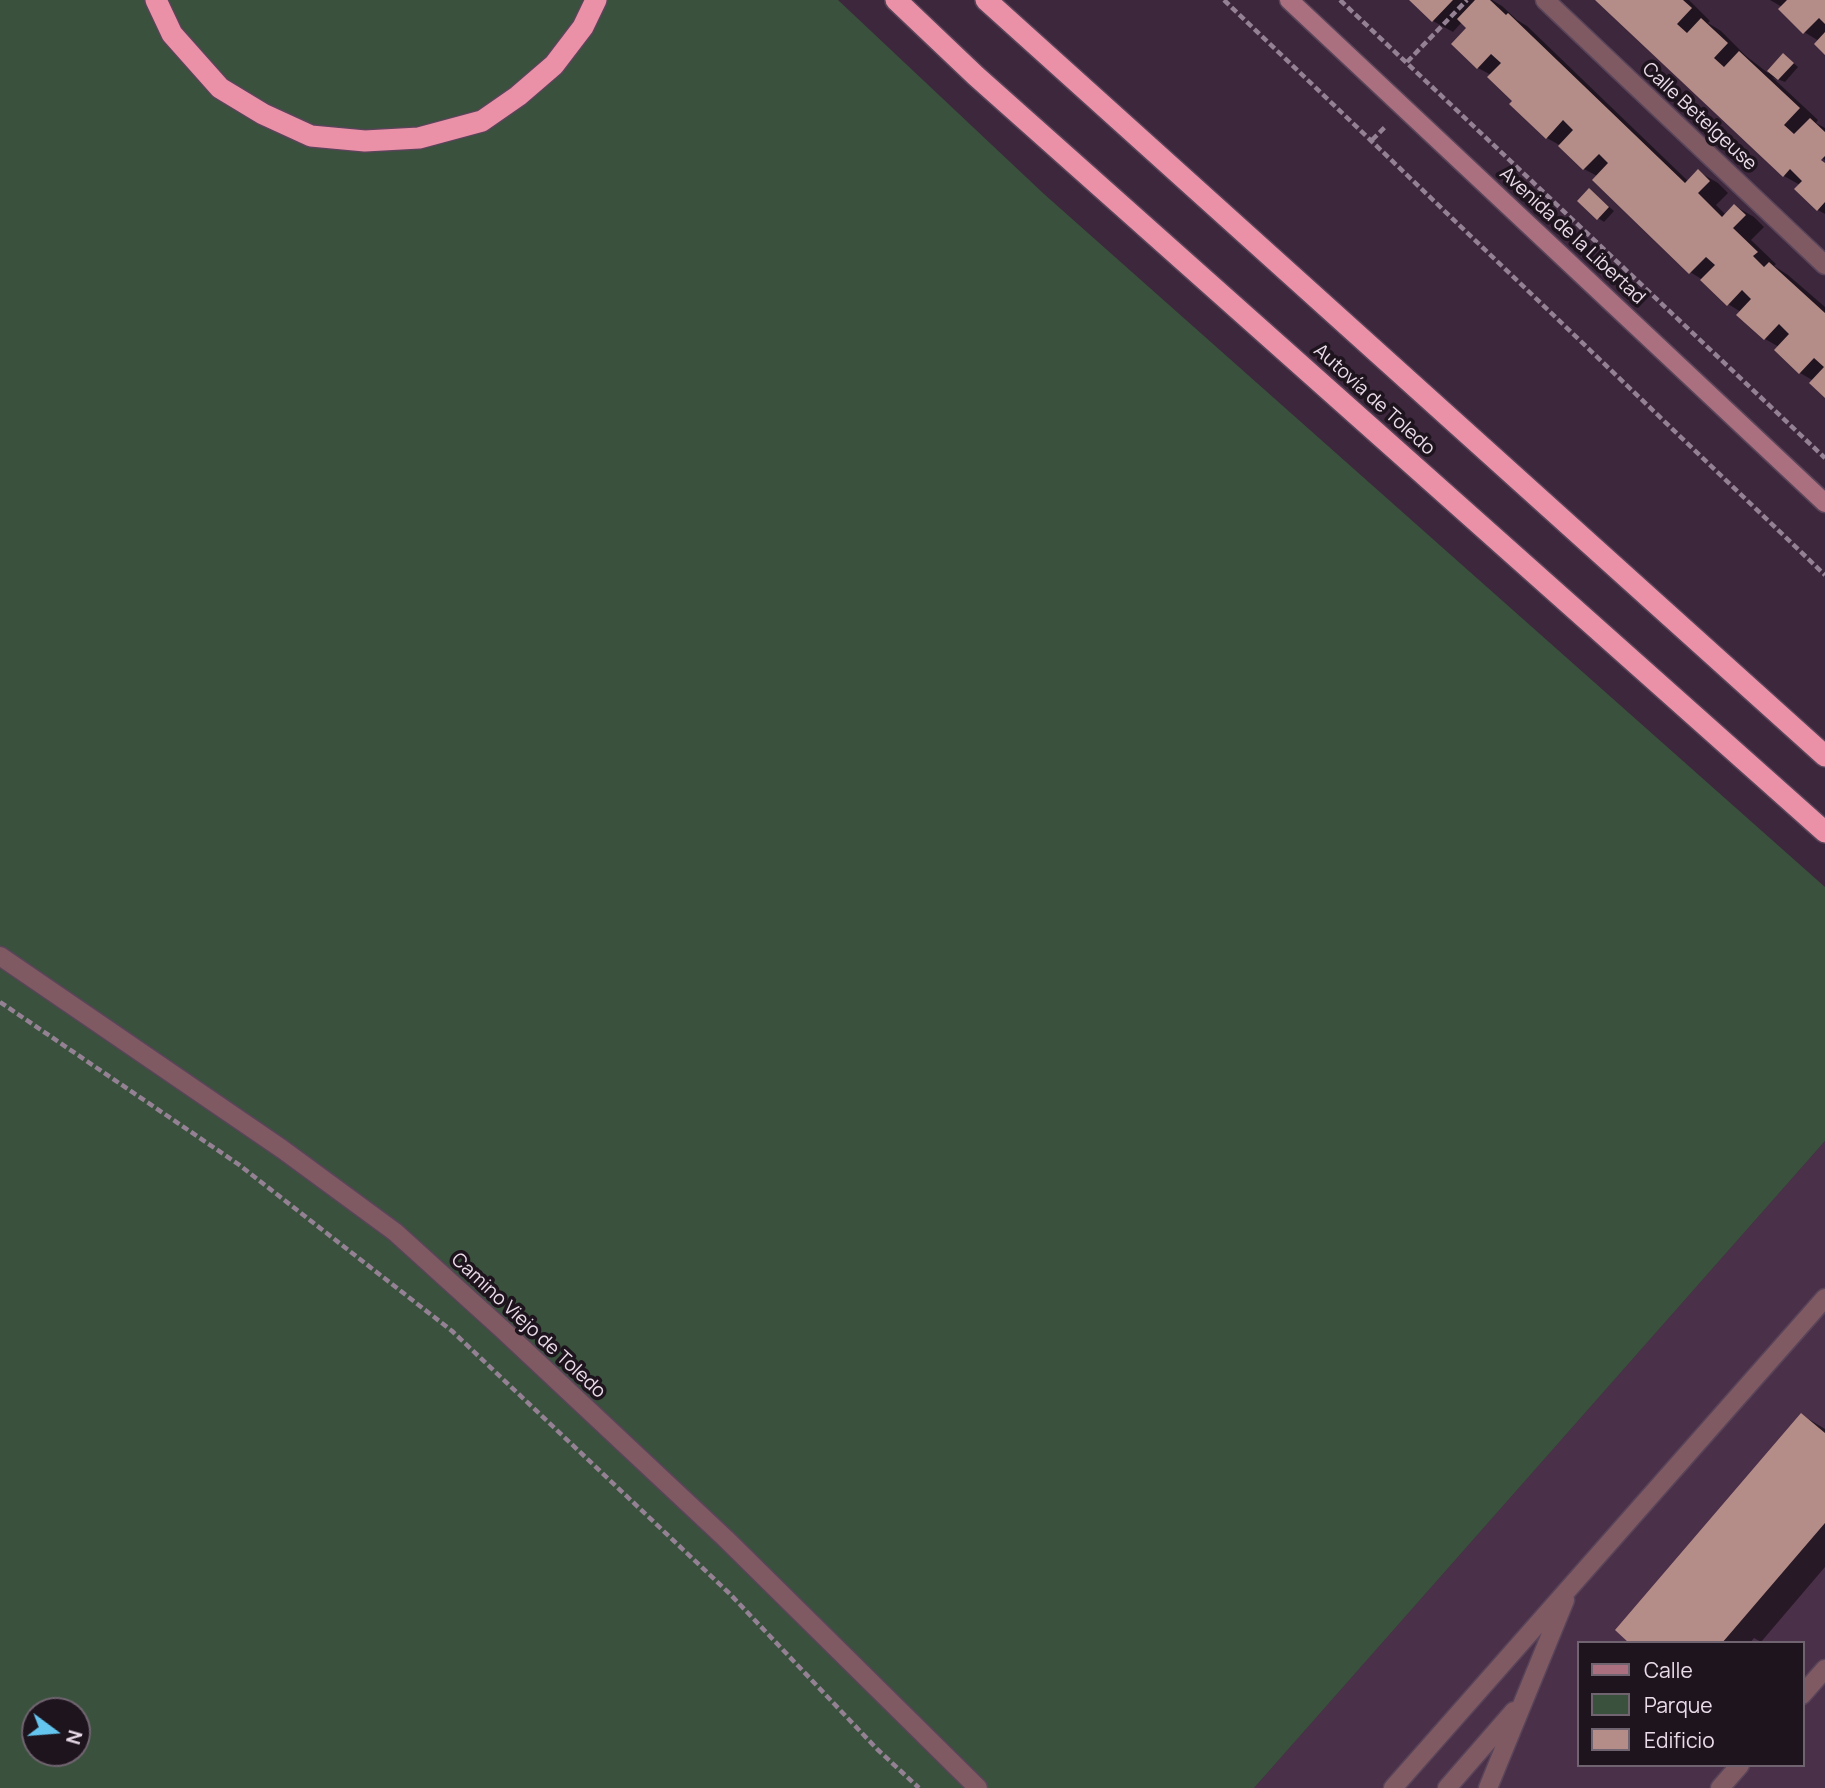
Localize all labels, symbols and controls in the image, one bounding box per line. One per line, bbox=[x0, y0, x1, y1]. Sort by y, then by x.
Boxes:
street label: Calle Betelgeuse bbox=[1637, 58, 1761, 176]
street label: Avenida de la Libertad bbox=[1495, 163, 1649, 309]
street label: Autovía de Toledo bbox=[1309, 340, 1439, 460]
street label: Camino Viejo de Toledo bbox=[446, 1249, 610, 1403]
legend bbox=[1576, 1641, 1804, 1767]
text: Calle bbox=[1644, 1656, 1693, 1684]
text: Parque bbox=[1644, 1691, 1713, 1719]
north arrow bbox=[21, 1697, 91, 1767]
text: Edificio bbox=[1644, 1726, 1715, 1754]
text: N bbox=[60, 1727, 89, 1747]

